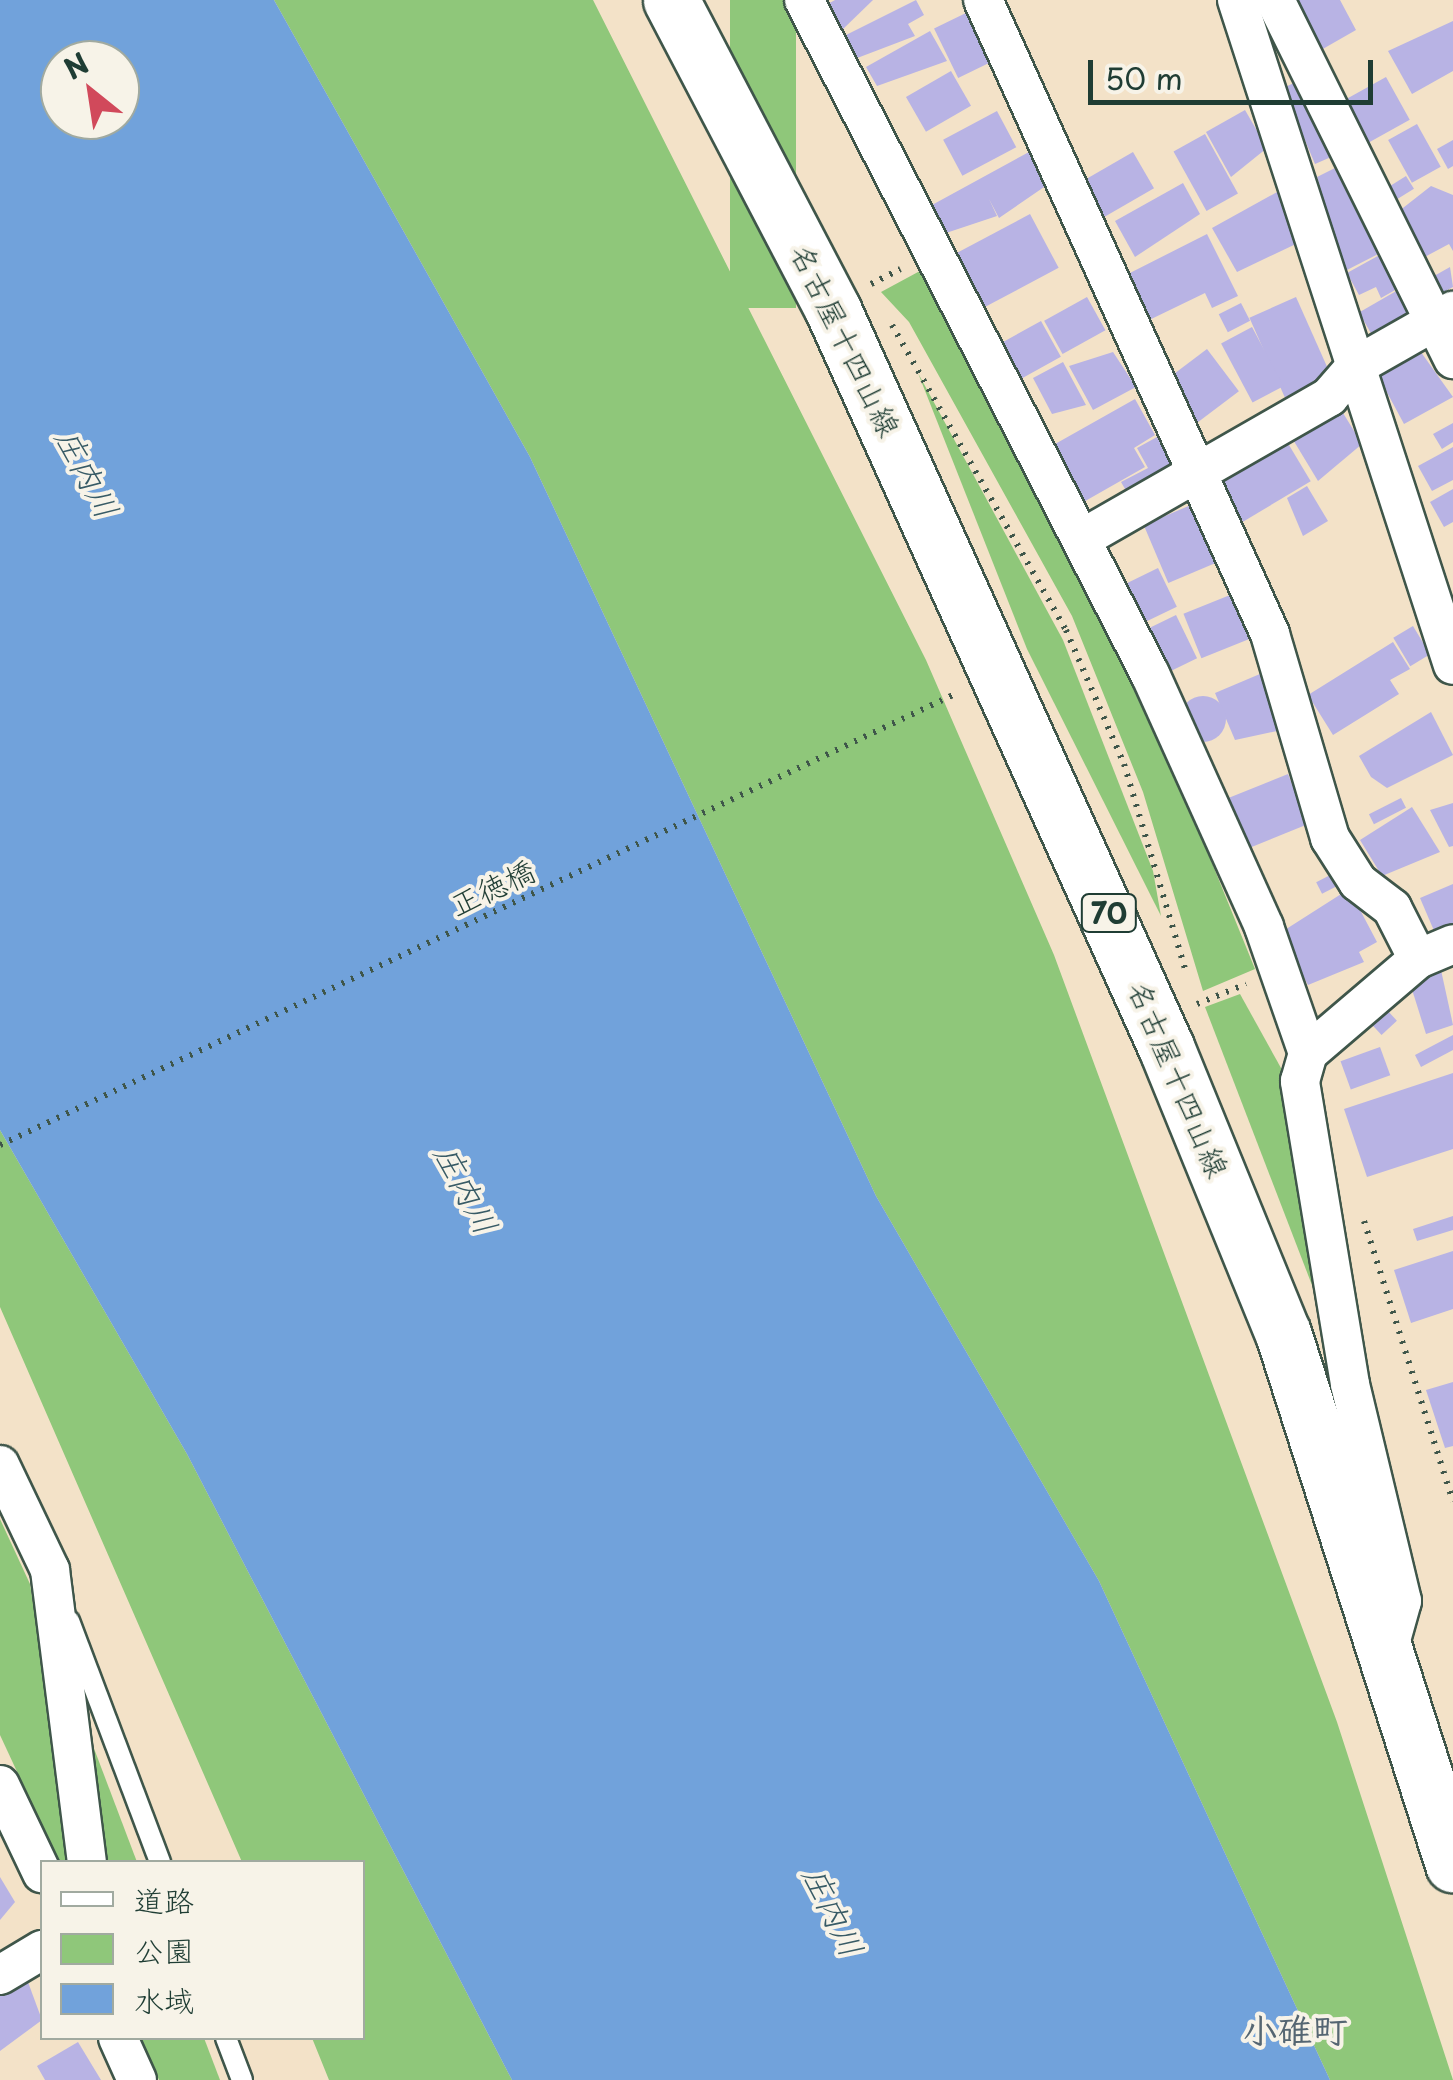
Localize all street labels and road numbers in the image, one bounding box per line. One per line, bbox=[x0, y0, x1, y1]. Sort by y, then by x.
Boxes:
street label: 名古屋十四山線 bbox=[784, 238, 908, 442]
street label: 正徳橋 bbox=[444, 852, 540, 922]
road number: 70 bbox=[1079, 890, 1139, 936]
street label: 名古屋十四山線 bbox=[1121, 975, 1237, 1183]

